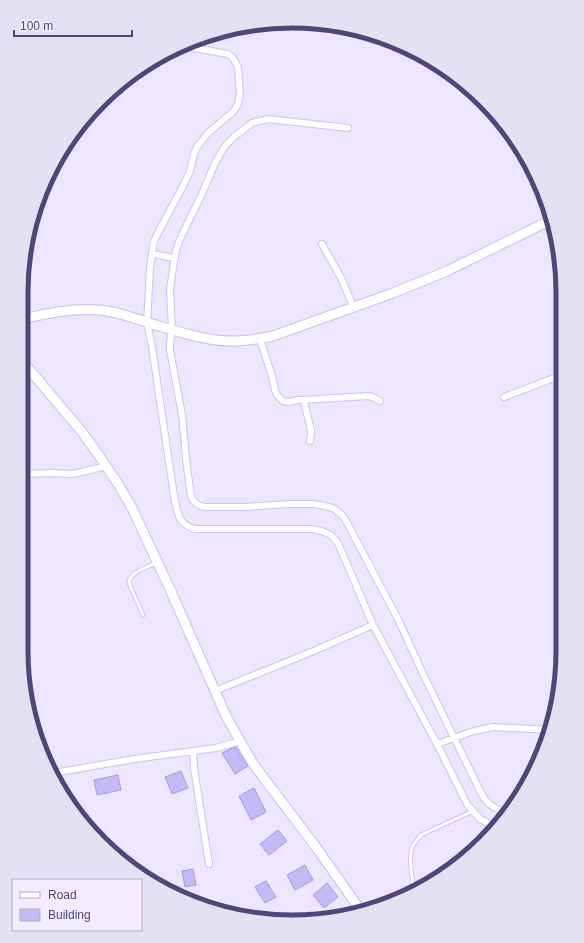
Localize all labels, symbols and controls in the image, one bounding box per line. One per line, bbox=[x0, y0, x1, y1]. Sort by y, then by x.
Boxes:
scale bar bbox=[14, 12, 132, 38]
text: 100 m bbox=[20, 19, 53, 33]
legend bbox=[12, 879, 142, 931]
text: Road bbox=[48, 888, 77, 902]
text: Building bbox=[48, 908, 91, 922]

